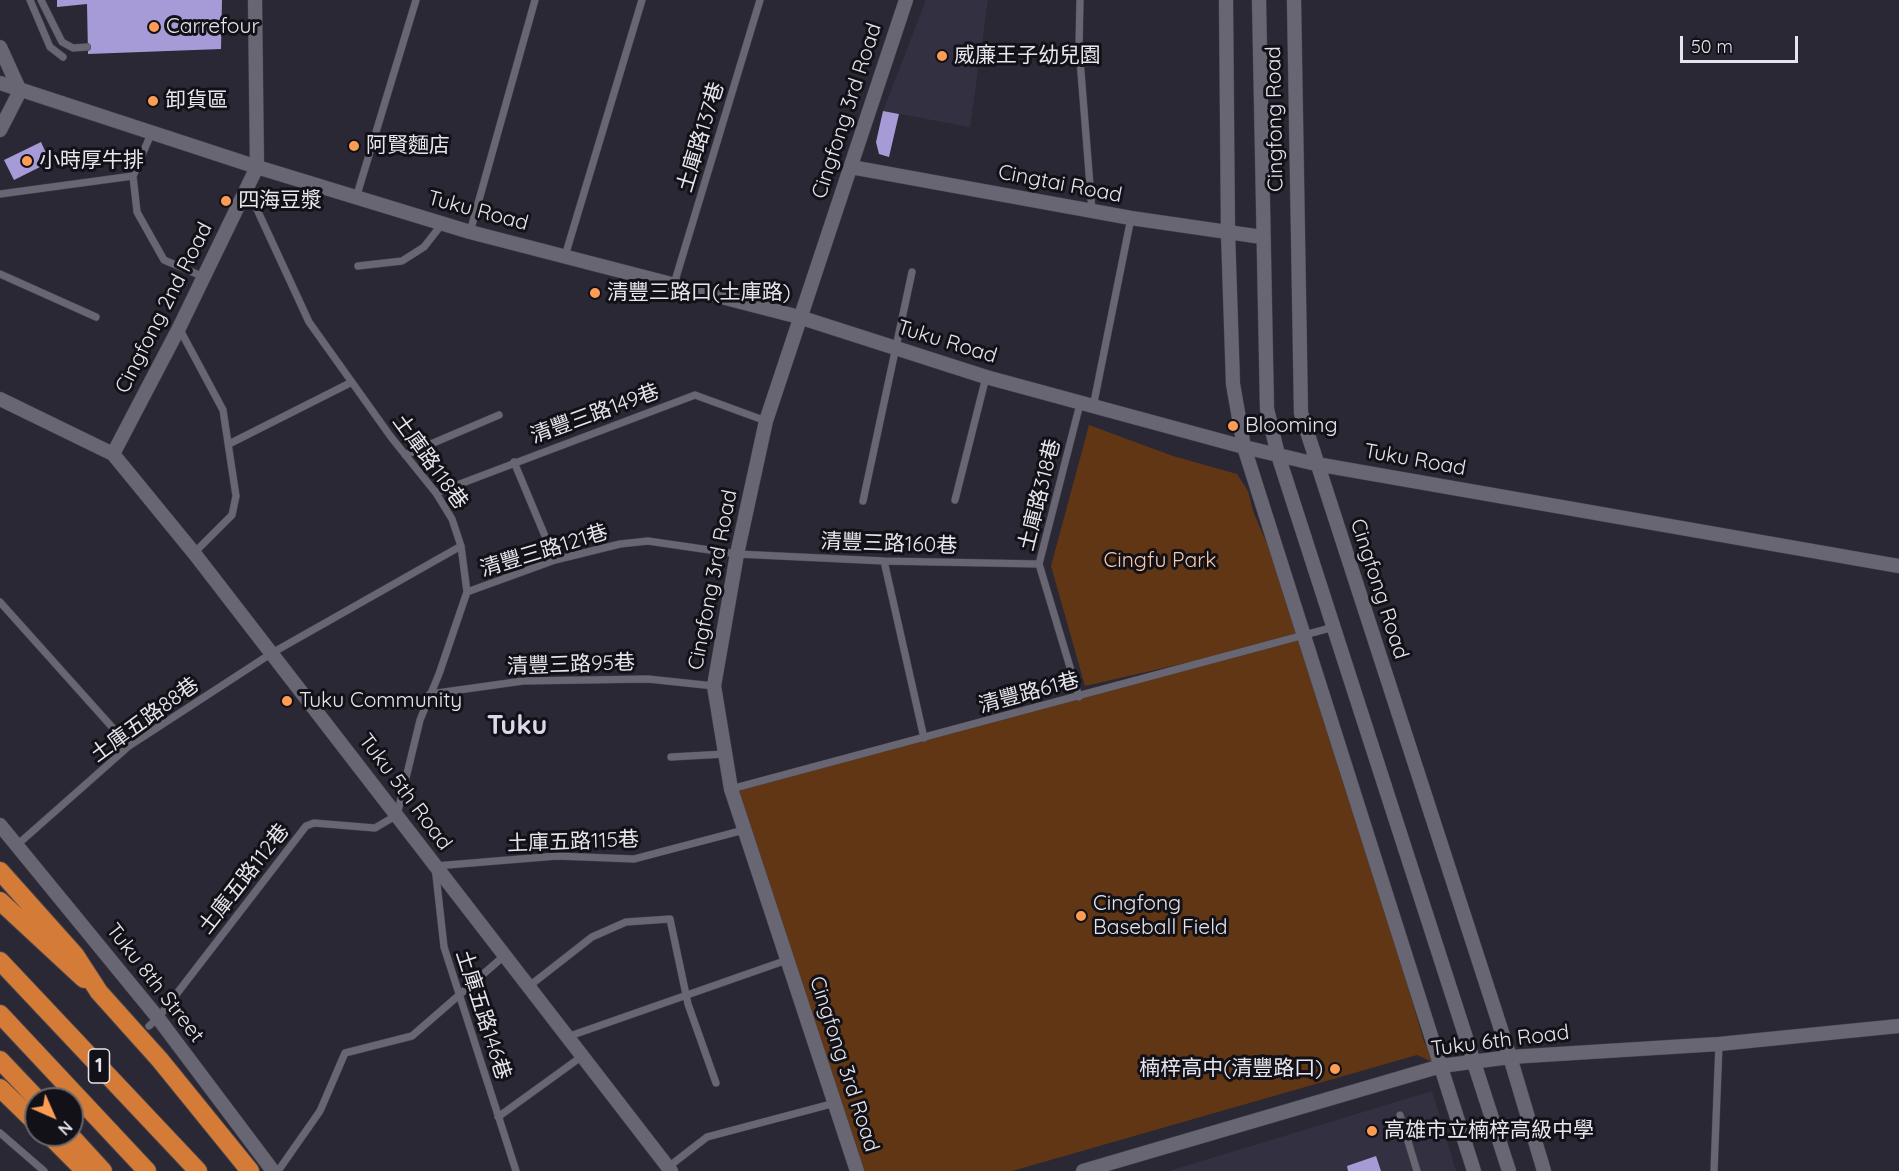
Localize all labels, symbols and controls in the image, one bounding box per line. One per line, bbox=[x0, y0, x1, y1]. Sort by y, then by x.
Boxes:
place label: Carrefour bbox=[166, 14, 260, 40]
marker: Carrefour bbox=[147, 20, 161, 34]
street label: Cingfong 3rd Road bbox=[807, 20, 887, 202]
scale bar bbox=[1683, 24, 1802, 62]
text: 50 m bbox=[1691, 35, 1733, 58]
place label: 威廉王子幼兒園 bbox=[954, 43, 1101, 69]
street label: Cingfong Road bbox=[1261, 46, 1289, 192]
marker: 威廉王子幼兒園 bbox=[935, 49, 949, 63]
street label: 土庫路137巷 bbox=[672, 79, 730, 195]
place label: 卸貨區 bbox=[165, 88, 228, 114]
marker: 卸貨區 bbox=[146, 94, 160, 108]
place label: 阿賢麵店 bbox=[366, 133, 450, 159]
marker: 阿賢麵店 bbox=[347, 139, 361, 153]
place label: 小時厚牛排 bbox=[39, 148, 144, 174]
marker: 小時厚牛排 bbox=[20, 154, 34, 168]
street label: Cingtai Road bbox=[996, 160, 1124, 208]
street label: Tuku Road bbox=[425, 185, 531, 237]
place label: 四海豆漿 bbox=[238, 188, 322, 214]
marker: 四海豆漿 bbox=[219, 194, 233, 208]
street label: Cingfong 2nd Road bbox=[110, 218, 218, 398]
place label: 清豐三路口(土庫路) bbox=[607, 280, 791, 306]
marker: 清豐三路口(土庫路) bbox=[588, 286, 602, 300]
street label: Tuku Road bbox=[894, 315, 1000, 369]
street label: 清豐三路149巷 bbox=[527, 379, 663, 449]
street label: 土庫路118巷 bbox=[387, 410, 473, 514]
place label: Blooming bbox=[1245, 413, 1337, 439]
marker: Blooming bbox=[1226, 419, 1240, 433]
street label: 土庫路318巷 bbox=[1014, 437, 1066, 553]
street label: Tuku Road bbox=[1362, 439, 1468, 481]
street label: Cingfong 3rd Road bbox=[683, 488, 743, 672]
street label: Cingfong Road bbox=[1344, 516, 1414, 662]
street label: 清豐三路121巷 bbox=[477, 520, 611, 582]
street label: 清豐三路160巷 bbox=[820, 529, 958, 559]
park label: Cingfu Park bbox=[1103, 548, 1217, 574]
street label: 清豐三路95巷 bbox=[507, 650, 635, 680]
street label: 清豐路61巷 bbox=[976, 668, 1082, 718]
street label: 土庫五路88巷 bbox=[86, 672, 204, 768]
place label: Tuku Community bbox=[299, 688, 462, 714]
marker: Tuku Community bbox=[280, 694, 294, 708]
district label: Tuku bbox=[487, 710, 547, 742]
street label: Tuku 5th Road bbox=[353, 729, 457, 855]
street label: 土庫五路112巷 bbox=[193, 819, 295, 939]
street label: 土庫五路115巷 bbox=[507, 827, 639, 857]
place label: Cingfong Baseball Field bbox=[1093, 891, 1228, 941]
marker: Cingfong Baseball Field bbox=[1074, 909, 1088, 923]
street label: Tuku 8th Street bbox=[101, 918, 209, 1048]
street label: 土庫五路146巷 bbox=[450, 947, 516, 1083]
street label: Cingfong 3rd Road bbox=[804, 973, 884, 1155]
street label: Tuku 6th Road bbox=[1429, 1020, 1571, 1062]
road number: 1 bbox=[88, 1049, 110, 1083]
place label: 楠梓高中(清豐路口) bbox=[1139, 1056, 1323, 1082]
marker: 楠梓高中(清豐路口) bbox=[1328, 1062, 1342, 1076]
north arrow bbox=[24, 1087, 84, 1147]
text: N bbox=[54, 1117, 77, 1140]
place label: 高雄市立楠梓高級中學 bbox=[1384, 1118, 1594, 1144]
marker: 高雄市立楠梓高級中學 bbox=[1365, 1124, 1379, 1138]

